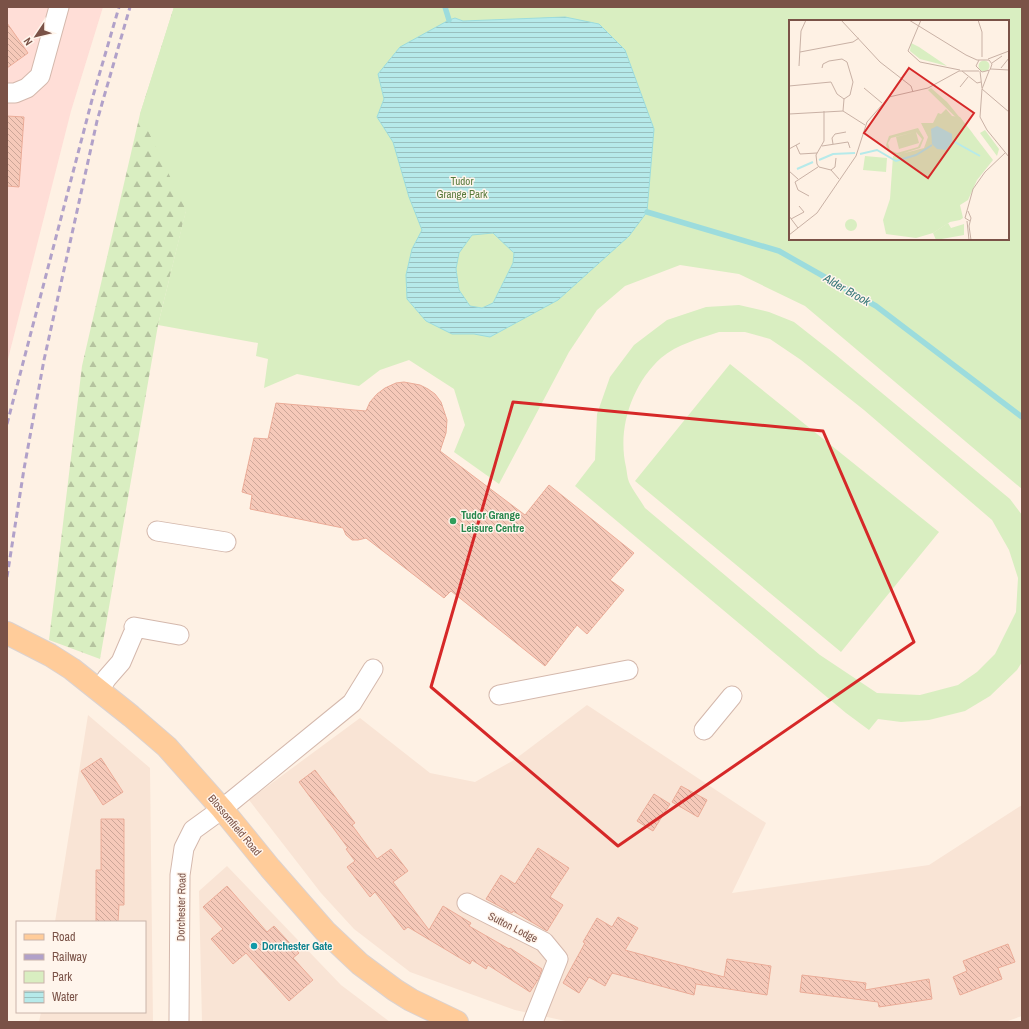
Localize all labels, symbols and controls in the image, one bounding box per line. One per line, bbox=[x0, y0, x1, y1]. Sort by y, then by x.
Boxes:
north arrow bbox=[16, 16, 56, 56]
inset map bbox=[789, 20, 1009, 240]
text: N bbox=[20, 35, 35, 48]
park label: Tudor Grange Park bbox=[436, 174, 488, 201]
water label: Alder Brook bbox=[820, 270, 874, 310]
place label: Tudor Grange Leisure Centre bbox=[461, 508, 524, 535]
marker: Tudor Grange Leisure Centre bbox=[448, 516, 458, 526]
street label: Blossomfield Road bbox=[205, 792, 265, 858]
street label: Dorchester Road bbox=[173, 873, 189, 941]
street label: Sutton Lodge bbox=[486, 909, 540, 945]
legend bbox=[16, 921, 146, 1013]
text: Road bbox=[52, 929, 76, 945]
place label: Dorchester Gate bbox=[262, 939, 332, 953]
marker: Dorchester Gate bbox=[249, 941, 259, 951]
text: Railway bbox=[52, 949, 87, 965]
text: Park bbox=[52, 969, 72, 985]
text: Water bbox=[52, 989, 79, 1005]

